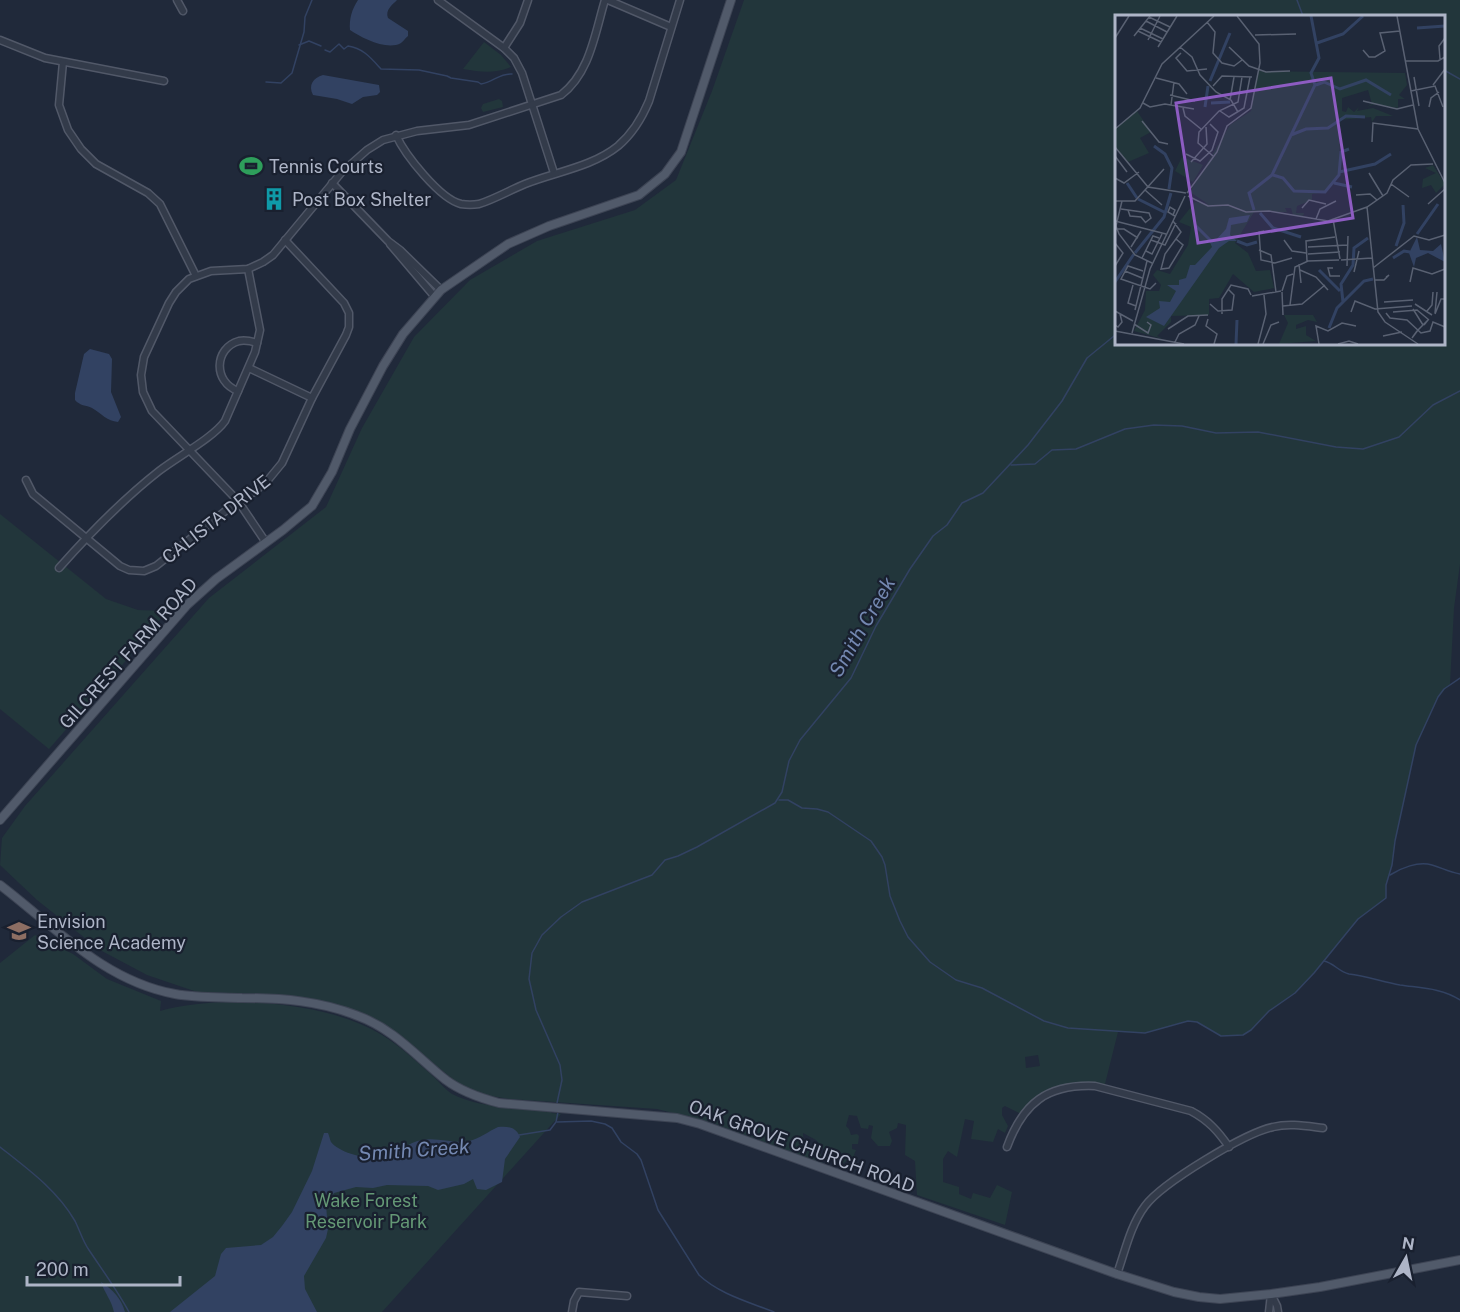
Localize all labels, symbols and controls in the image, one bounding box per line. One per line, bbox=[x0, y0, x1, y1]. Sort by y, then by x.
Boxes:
inset map bbox=[1115, 15, 1445, 345]
sports icon: Tennis Courts bbox=[238, 153, 264, 179]
place label: Tennis Courts bbox=[269, 156, 383, 177]
building icon: Post Box Shelter bbox=[261, 186, 287, 212]
place label: Post Box Shelter bbox=[292, 189, 431, 210]
street label: CALISTA DRIVE bbox=[158, 470, 274, 568]
street label: GILCREST FARM ROAD bbox=[55, 573, 201, 733]
water label: Smith Creek bbox=[824, 573, 900, 681]
place label: Envision Science Academy bbox=[37, 911, 186, 953]
school or university icon: Envision Science Academy bbox=[6, 918, 32, 944]
street label: OAK GROVE CHURCH ROAD bbox=[686, 1095, 918, 1197]
water label: Smith Creek bbox=[358, 1134, 471, 1166]
park label: Wake Forest Reservoir Park bbox=[305, 1190, 427, 1232]
north arrow bbox=[1376, 1228, 1436, 1288]
text: N bbox=[1401, 1233, 1416, 1254]
scale bar bbox=[27, 1249, 180, 1287]
text: 200 m bbox=[36, 1259, 89, 1280]

